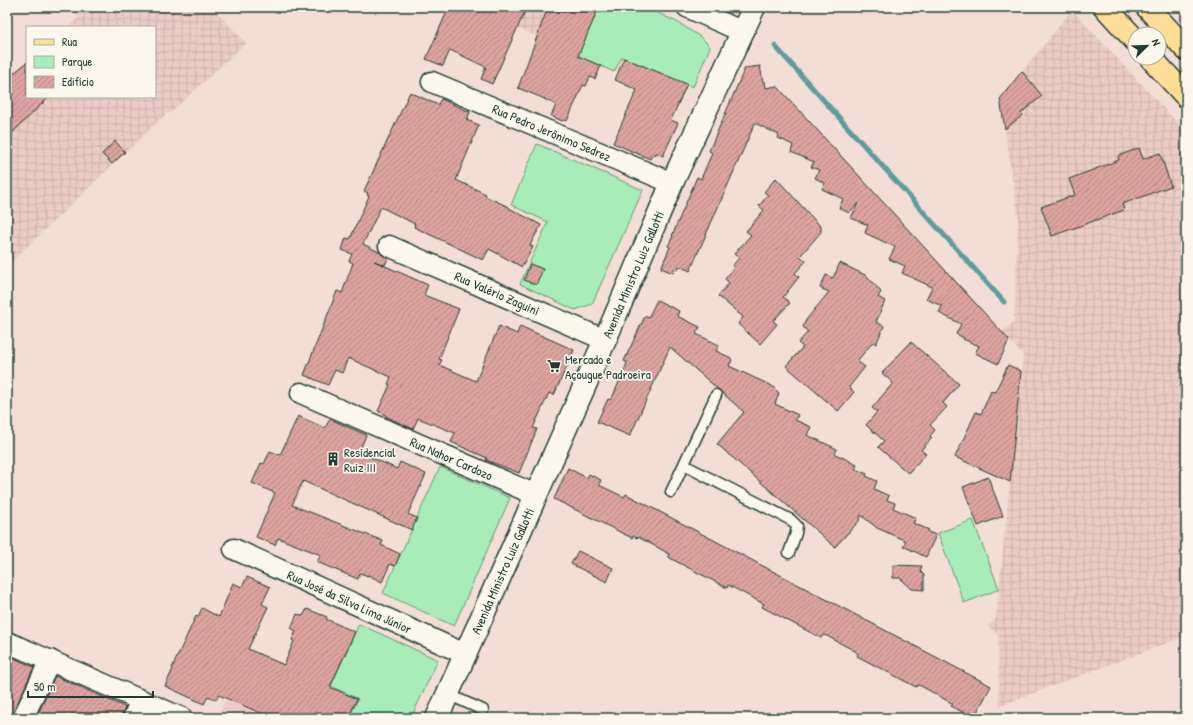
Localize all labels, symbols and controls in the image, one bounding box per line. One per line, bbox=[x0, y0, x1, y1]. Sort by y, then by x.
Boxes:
legend bbox=[26, 26, 156, 98]
north arrow bbox=[1127, 26, 1167, 66]
text: Rua bbox=[62, 33, 77, 50]
text: N bbox=[1149, 37, 1164, 48]
text: Parque bbox=[62, 53, 92, 70]
text: Edifício bbox=[62, 73, 94, 90]
street label: Rua Pedro Jerônimo Sedrez bbox=[490, 99, 614, 166]
street label: Avenida Ministro Luiz Gallotti bbox=[598, 208, 668, 341]
street label: Rua Valério Zaguini bbox=[452, 267, 542, 319]
place label: Mercado e Açougue Padroeira bbox=[565, 350, 651, 383]
supermarket icon: Mercado e Açougue Padroeira bbox=[546, 358, 562, 374]
street label: Rua Nahor Cardozo bbox=[407, 432, 496, 484]
place label: Residencial Ruiz III bbox=[344, 443, 396, 476]
building icon: Residencial Ruiz III bbox=[325, 451, 341, 467]
street label: Avenida Ministro Luiz Gallotti bbox=[466, 505, 538, 637]
street label: Rua José da Silva Lima Júnior bbox=[284, 565, 415, 638]
scale bar bbox=[28, 673, 153, 699]
text: 50 m bbox=[34, 678, 55, 695]

